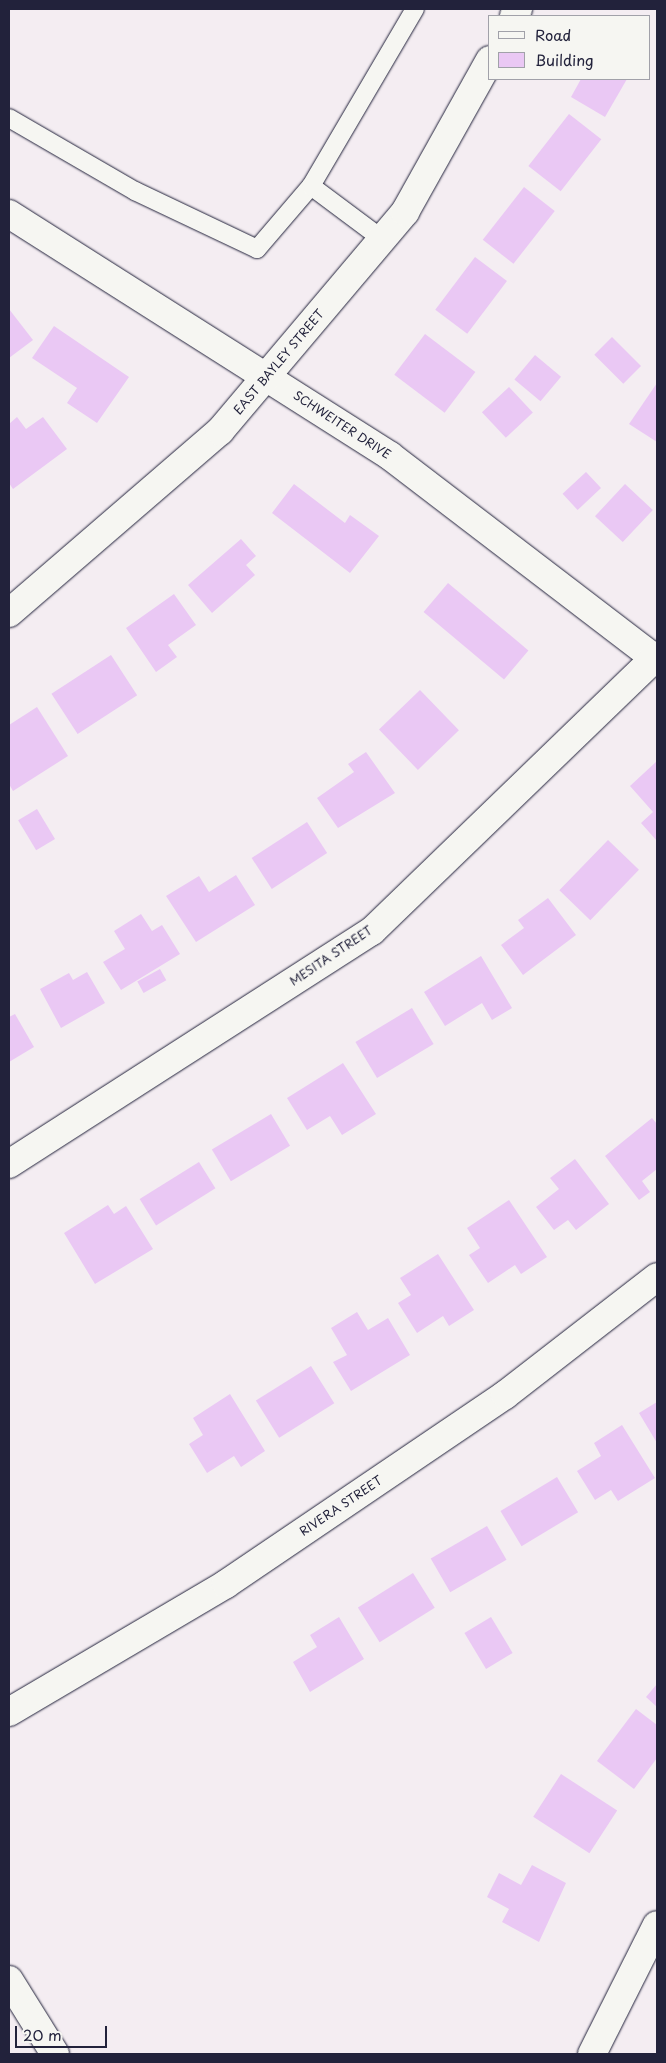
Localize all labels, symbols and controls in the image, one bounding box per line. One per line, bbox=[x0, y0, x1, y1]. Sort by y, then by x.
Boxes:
legend bbox=[488, 15, 651, 80]
text: Road bbox=[535, 23, 571, 46]
text: Building bbox=[535, 48, 594, 71]
street label: EAST BAYLEY STREET bbox=[231, 306, 327, 418]
street label: SCHWEITER DRIVE bbox=[290, 388, 394, 462]
street label: MESITA STREET bbox=[287, 923, 375, 989]
street label: RIVERA STREET bbox=[297, 1473, 385, 1539]
scale bar bbox=[18, 2016, 110, 2048]
text: 20 m bbox=[23, 2023, 62, 2046]

